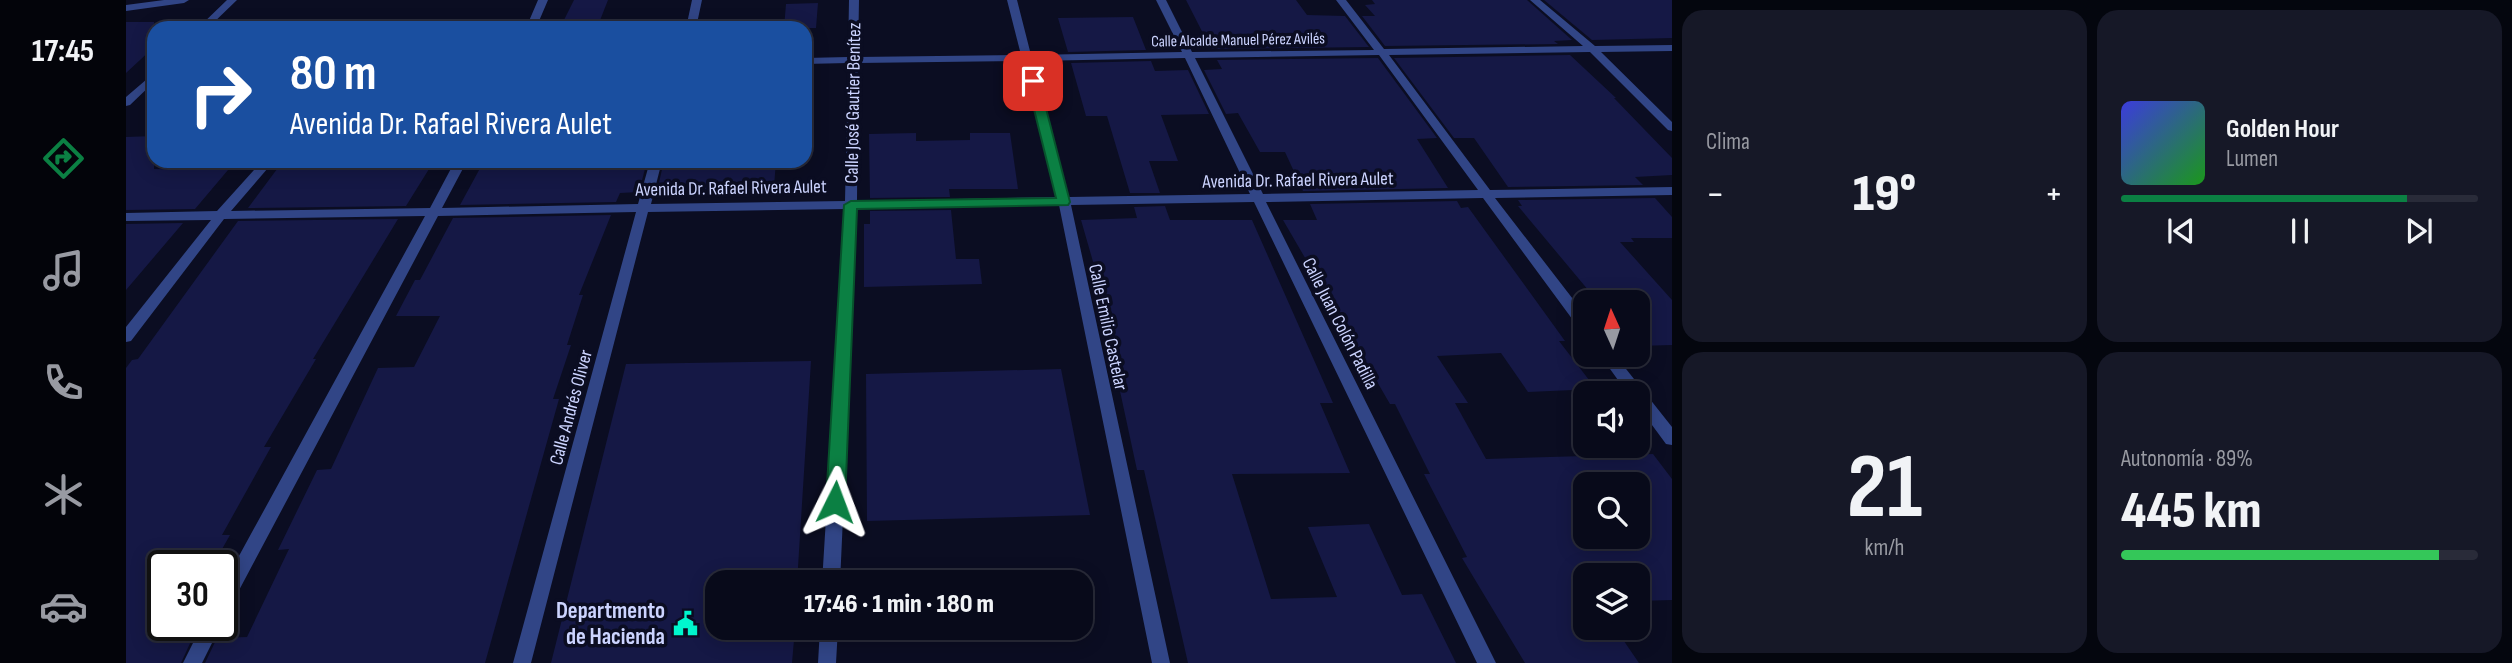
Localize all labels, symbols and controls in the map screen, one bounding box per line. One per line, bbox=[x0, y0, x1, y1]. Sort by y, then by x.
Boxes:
street label: Calle José Gautier Benítez bbox=[841, 22, 866, 184]
street label: Calle Alcalde Manuel Pérez Avilés bbox=[1151, 29, 1325, 52]
text: 17:45 bbox=[32, 32, 94, 71]
text: 80 m bbox=[290, 45, 377, 104]
icon: right bbox=[175, 49, 266, 140]
pin bbox=[1003, 51, 1063, 111]
icon: arrive bbox=[1014, 62, 1052, 100]
text: Avenida Dr. Rafael Rivera Aulet bbox=[290, 105, 612, 144]
text: Golden Hour bbox=[2226, 114, 2339, 145]
text: Clima bbox=[1706, 128, 1750, 156]
icon: directions bbox=[39, 134, 88, 183]
text: Lumen bbox=[2226, 145, 2278, 173]
text: 19° bbox=[1853, 163, 1916, 226]
street label: Avenida Dr. Rafael Rivera Aulet bbox=[1201, 167, 1394, 194]
text: − bbox=[1706, 172, 1725, 217]
text: + bbox=[2044, 172, 2063, 217]
street label: Avenida Dr. Rafael Rivera Aulet bbox=[634, 175, 827, 202]
icon: previous bbox=[2162, 212, 2200, 250]
icon: pause bbox=[2281, 212, 2319, 250]
icon: next bbox=[2400, 212, 2438, 250]
icon: music bbox=[39, 246, 88, 295]
street label: Calle Juan Colón Padilla bbox=[1297, 254, 1383, 393]
street label: Calle Emilio Castelar bbox=[1083, 262, 1132, 393]
north arrow bbox=[1573, 290, 1650, 368]
map controls bbox=[1573, 290, 1650, 640]
street label: Calle Andrés Oliver bbox=[545, 347, 598, 467]
icon: phone bbox=[39, 358, 88, 407]
button: sound bbox=[1573, 381, 1650, 458]
text: 21 bbox=[1847, 434, 1922, 543]
text: Autonomía · 89% bbox=[2121, 445, 2253, 473]
position arrow bbox=[798, 465, 872, 539]
icon: climate bbox=[39, 470, 88, 519]
button: search bbox=[1573, 472, 1650, 549]
text: 445 km bbox=[2121, 480, 2261, 543]
text: km/h bbox=[1865, 534, 1904, 562]
speed limit sign: 30 bbox=[147, 550, 238, 641]
button: layers bbox=[1573, 563, 1650, 640]
icon: car bbox=[39, 582, 88, 631]
text: 17:46 · 1 min · 180 m bbox=[804, 589, 994, 620]
place label: Departmento de Hacienda bbox=[556, 597, 665, 651]
public building icon: Departmento de Hacienda bbox=[671, 609, 699, 637]

